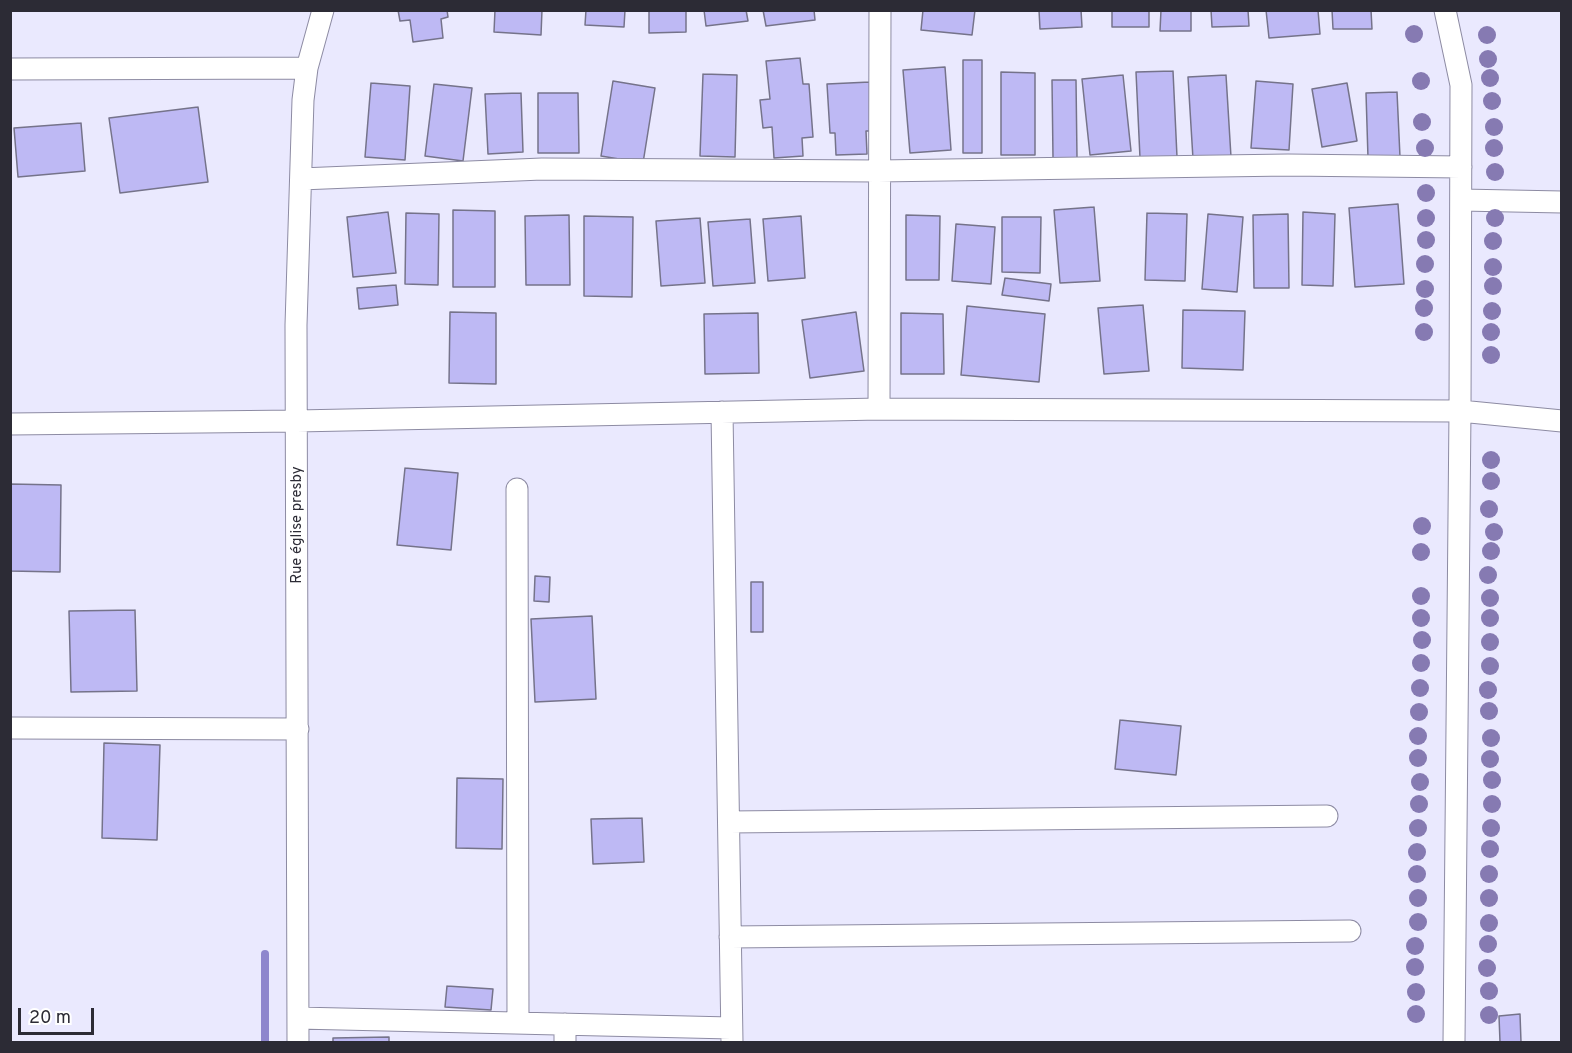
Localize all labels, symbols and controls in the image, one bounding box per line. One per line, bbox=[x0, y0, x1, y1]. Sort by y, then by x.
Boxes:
street label: Rue église presby bbox=[289, 466, 307, 584]
scale bar bbox=[21, 996, 98, 1034]
text: 20 m bbox=[29, 1007, 71, 1030]

